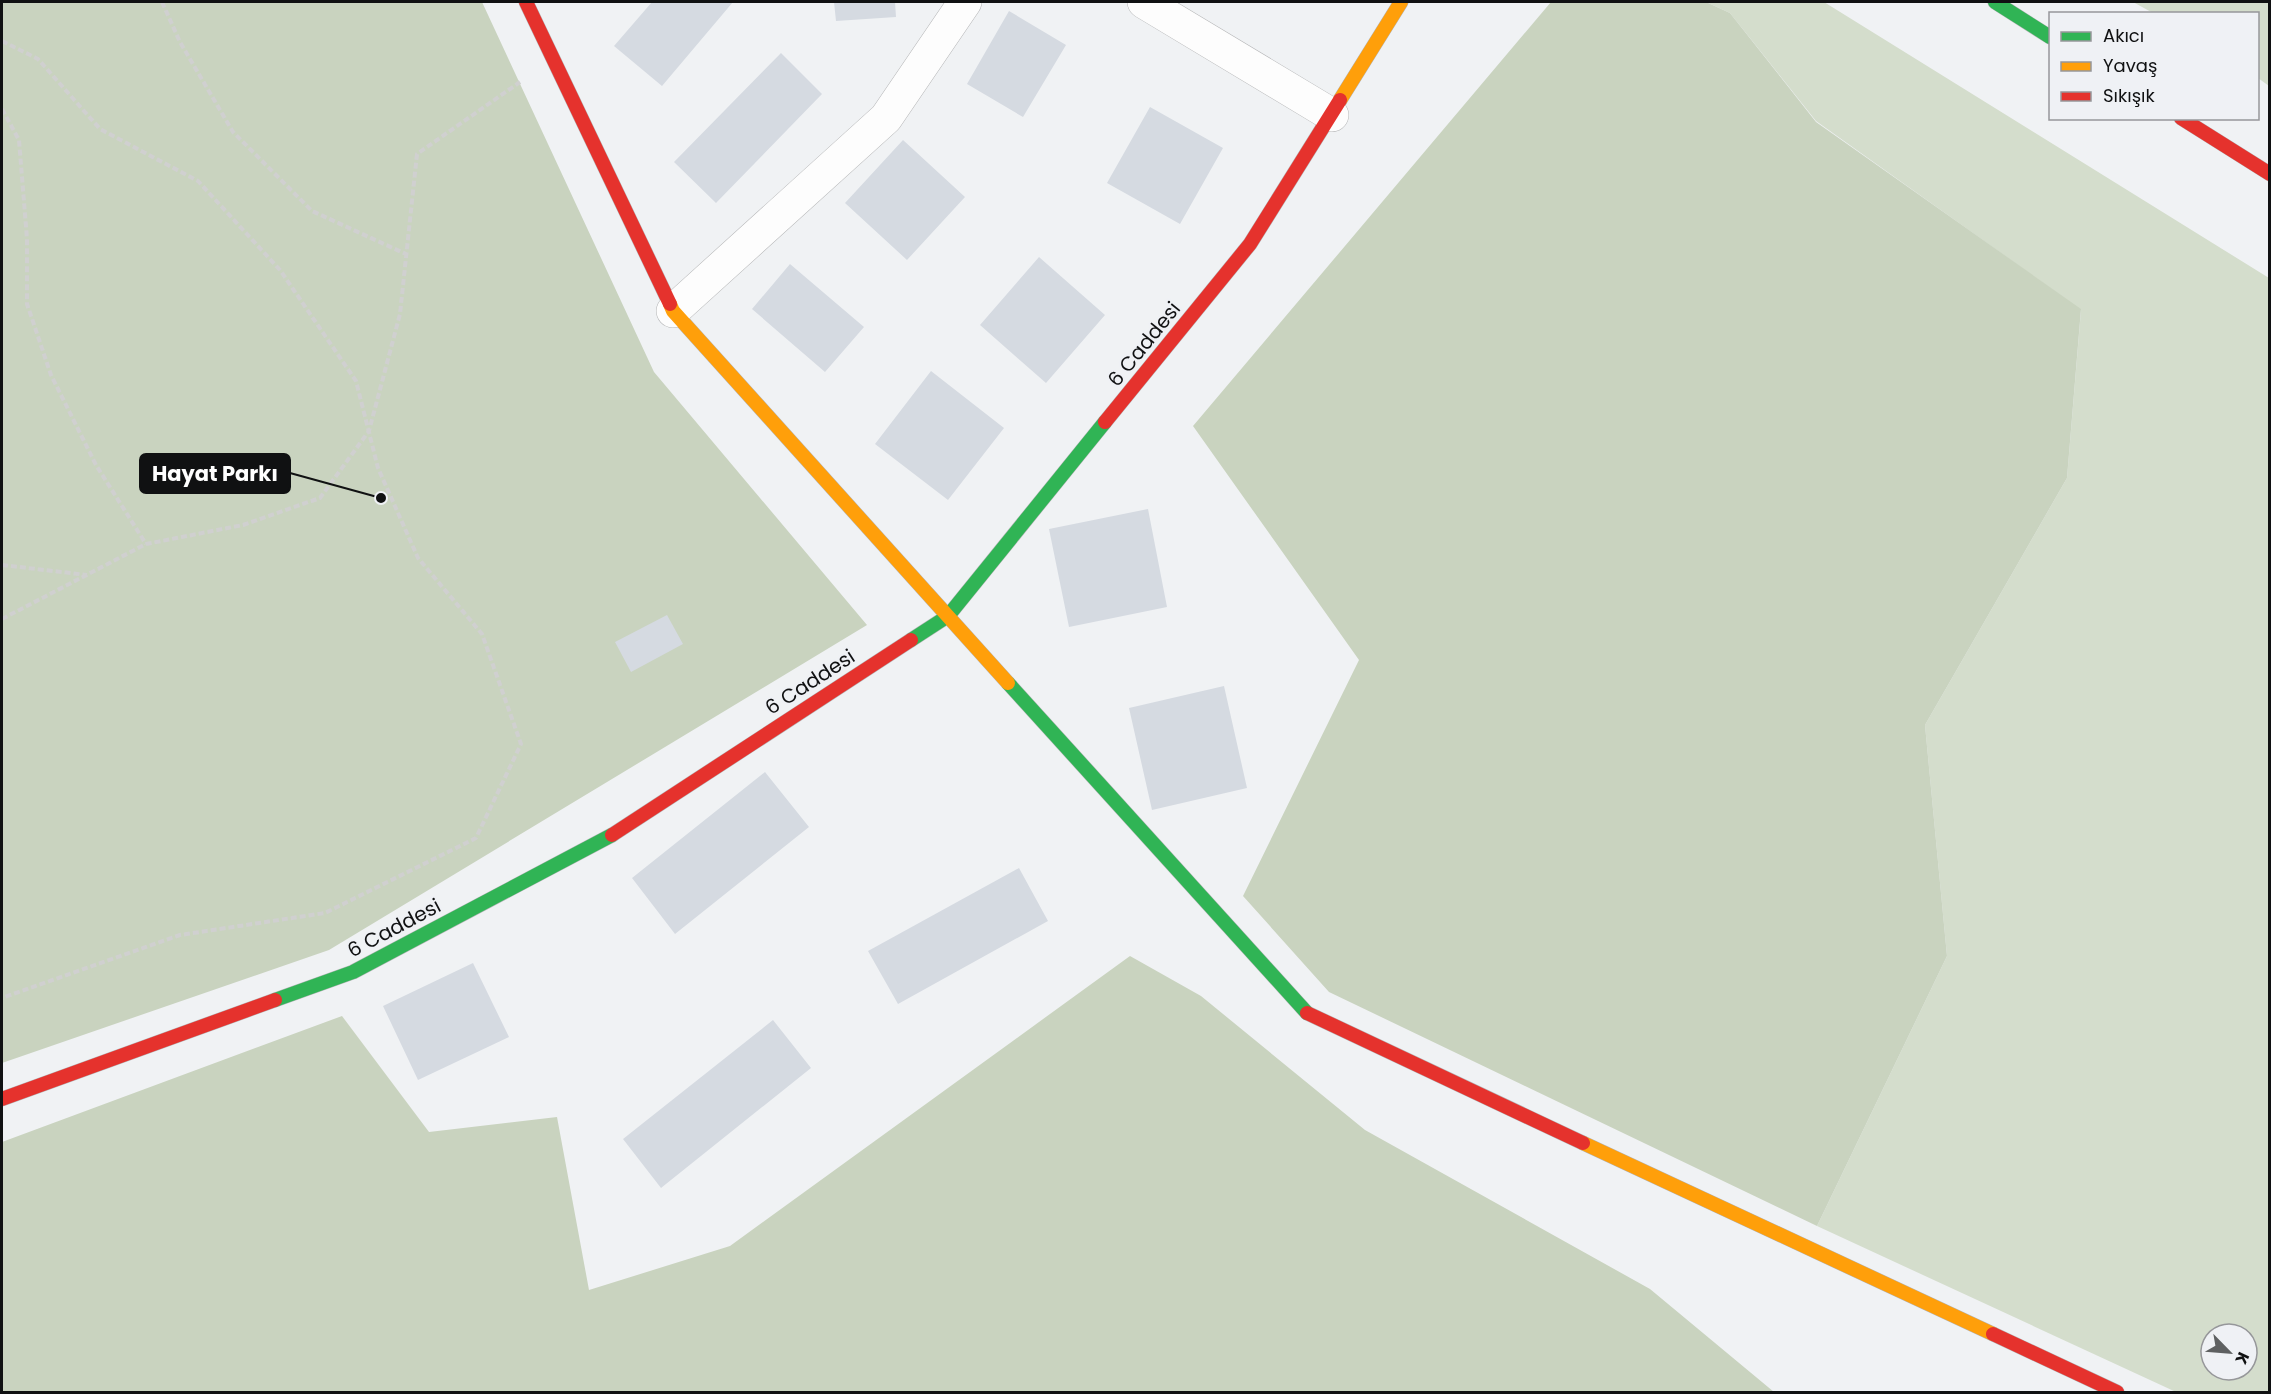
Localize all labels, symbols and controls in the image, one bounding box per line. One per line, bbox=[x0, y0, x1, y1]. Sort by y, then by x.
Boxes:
legend bbox=[2049, 12, 2259, 120]
text: Akıcı bbox=[2103, 23, 2144, 48]
text: Yavaş bbox=[2103, 53, 2157, 78]
text: Sıkışık bbox=[2103, 83, 2156, 108]
street label: 6 Caddesi bbox=[1101, 296, 1187, 392]
callout: Hayat Parkı bbox=[140, 454, 290, 493]
text: Hayat Parkı bbox=[152, 459, 278, 488]
street label: 6 Caddesi bbox=[760, 643, 860, 721]
street label: 6 Caddesi bbox=[342, 892, 446, 964]
north arrow bbox=[2199, 1322, 2259, 1382]
text: K bbox=[2229, 1348, 2255, 1368]

